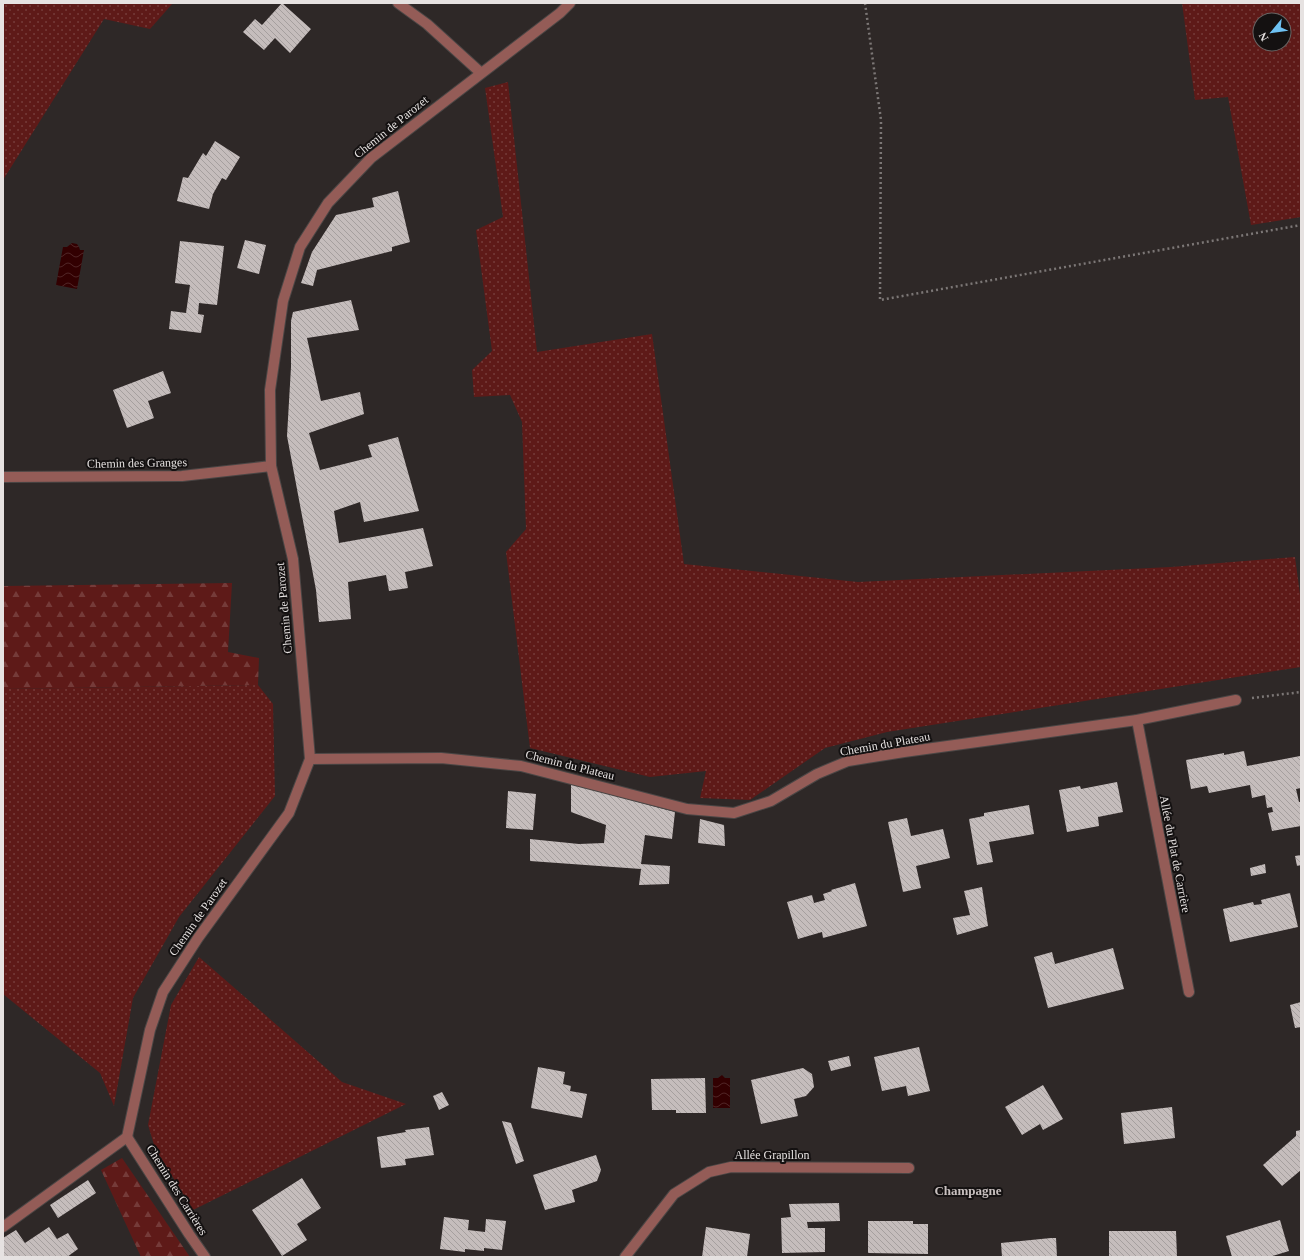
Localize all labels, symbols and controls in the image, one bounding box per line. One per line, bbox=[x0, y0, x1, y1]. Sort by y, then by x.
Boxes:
north arrow bbox=[1252, 12, 1292, 52]
text: N bbox=[1256, 30, 1270, 43]
street label: Chemin de Parozet bbox=[351, 92, 431, 161]
street label: Chemin des Granges bbox=[87, 455, 187, 471]
street label: Chemin de Parozet bbox=[273, 561, 295, 654]
street label: Chemin du Plateau bbox=[839, 729, 931, 759]
street label: Chemin du Plateau bbox=[524, 747, 616, 783]
street label: Allée du Plat de Carrière bbox=[1157, 794, 1193, 914]
street label: Chemin de Parozet bbox=[166, 875, 230, 958]
street label: Chemin des Carrières bbox=[144, 1142, 211, 1238]
street label: Allée Grapillon bbox=[735, 1148, 809, 1162]
district label: Champagne bbox=[934, 1183, 1002, 1198]

